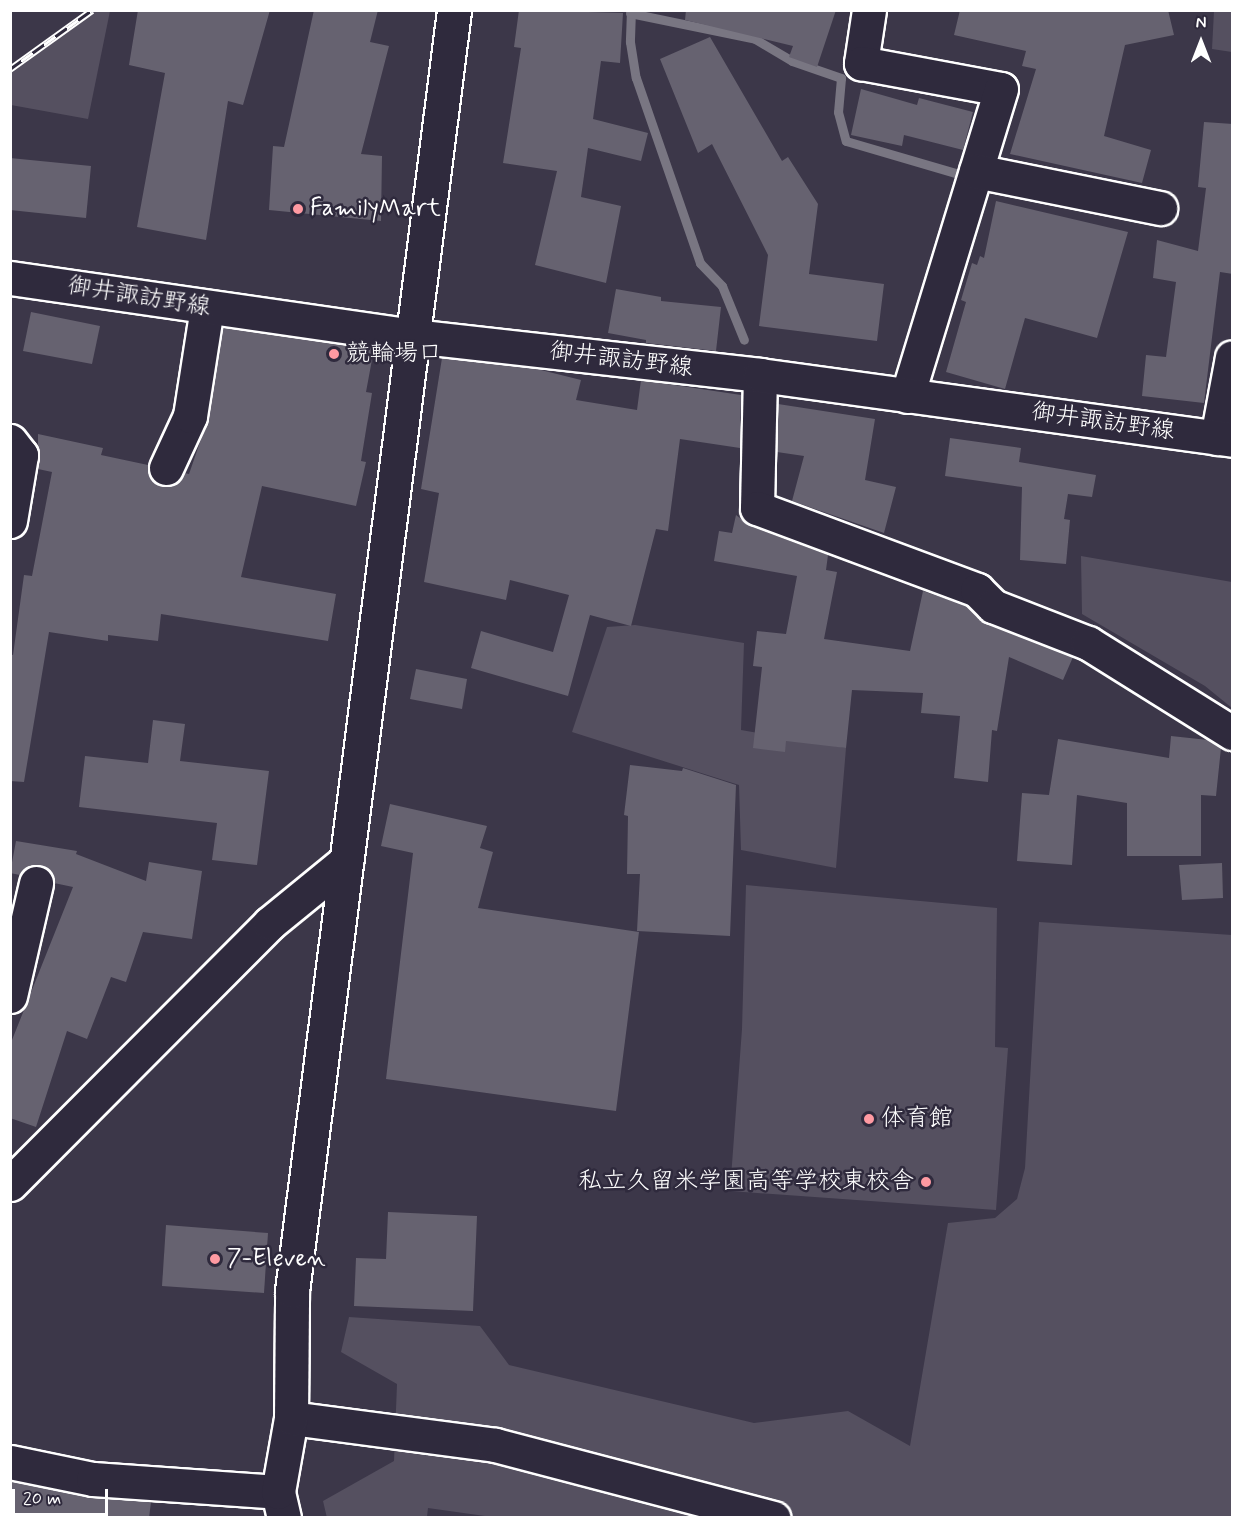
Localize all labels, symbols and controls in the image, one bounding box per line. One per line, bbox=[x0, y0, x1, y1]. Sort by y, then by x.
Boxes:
north arrow bbox=[1171, 12, 1231, 72]
text: N bbox=[1196, 13, 1206, 34]
place label: FamilyMart bbox=[310, 195, 441, 223]
marker: FamilyMart bbox=[291, 202, 305, 216]
street label: 御井諏訪野線 bbox=[66, 272, 212, 322]
street label: 御井諏訪野線 bbox=[548, 337, 694, 383]
place label: 競輪場口 bbox=[346, 340, 442, 368]
marker: 競輪場口 bbox=[327, 347, 341, 361]
street label: 御井諏訪野線 bbox=[1030, 398, 1176, 446]
place label: 体育館 bbox=[881, 1105, 953, 1133]
marker: 体育館 bbox=[862, 1112, 876, 1126]
place label: 私立久留米学園高等学校東校舎 bbox=[578, 1168, 914, 1196]
marker: 私立久留米学園高等学校東校舎 bbox=[919, 1175, 933, 1189]
place label: 7-Eleven bbox=[227, 1245, 326, 1273]
marker: 7-Eleven bbox=[208, 1252, 222, 1266]
scale bar bbox=[15, 1477, 111, 1515]
text: 20 m bbox=[23, 1487, 61, 1511]

